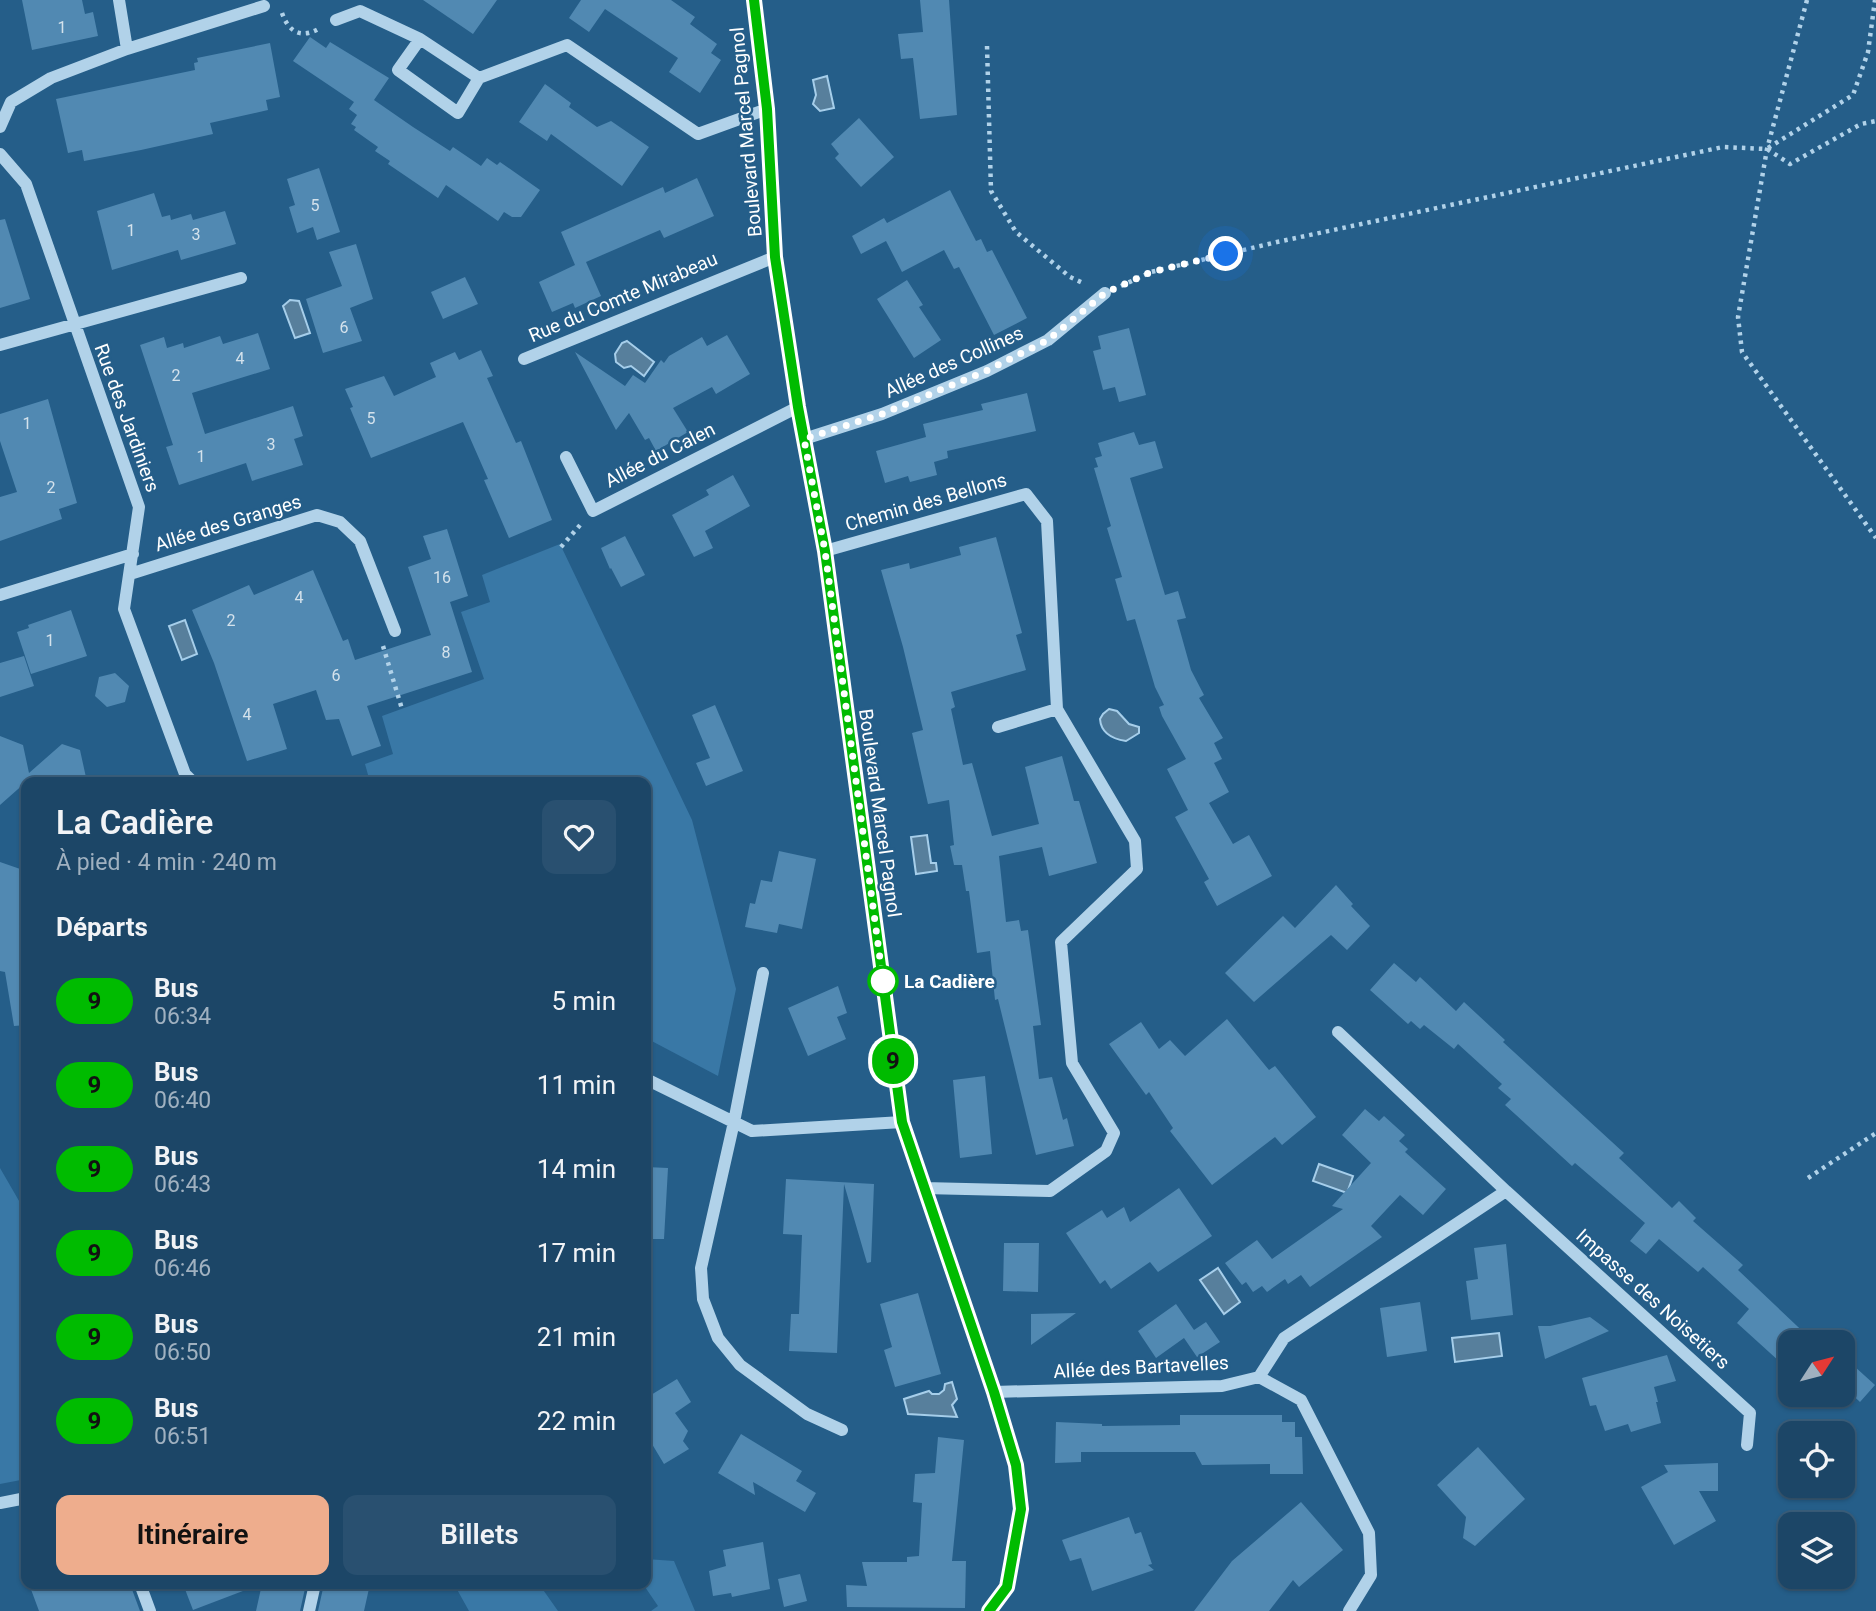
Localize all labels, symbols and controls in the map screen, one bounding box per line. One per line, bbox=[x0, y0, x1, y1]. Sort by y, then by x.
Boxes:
house number: 1 bbox=[58, 18, 67, 37]
street label: Boulevard Marcel Pagnol bbox=[725, 26, 767, 238]
house number: 5 bbox=[311, 196, 320, 215]
house number: 1 bbox=[127, 221, 136, 240]
house number: 3 bbox=[192, 225, 201, 244]
your location bbox=[1208, 236, 1243, 271]
street label: Rue du Comte Mirabeau bbox=[525, 247, 721, 347]
house number: 6 bbox=[340, 318, 349, 337]
street label: Allée des Collines bbox=[881, 321, 1027, 403]
street label: Rue des Jardiniers bbox=[89, 341, 165, 495]
house number: 4 bbox=[236, 349, 245, 368]
house number: 2 bbox=[172, 366, 181, 385]
house number: 5 bbox=[367, 409, 376, 428]
house number: 1 bbox=[23, 414, 32, 433]
street label: Allée du Calen bbox=[601, 417, 719, 493]
house number: 3 bbox=[267, 435, 276, 454]
house number: 1 bbox=[197, 447, 206, 466]
street label: Chemin des Bellons bbox=[843, 468, 1009, 536]
house number: 2 bbox=[47, 478, 56, 497]
street label: Allée des Granges bbox=[152, 490, 304, 556]
house number: 16 bbox=[433, 568, 451, 587]
house number: 4 bbox=[295, 588, 304, 607]
house number: 2 bbox=[227, 611, 236, 630]
house number: 1 bbox=[46, 631, 55, 650]
house number: 8 bbox=[442, 643, 451, 662]
house number: 6 bbox=[332, 666, 341, 685]
house number: 4 bbox=[243, 705, 252, 724]
street label: Boulevard Marcel Pagnol bbox=[854, 707, 906, 919]
button: heart bbox=[542, 800, 616, 874]
text: La Cadière bbox=[56, 803, 213, 842]
text: À pied · 4 min · 240 m bbox=[56, 849, 277, 876]
text: Départs bbox=[56, 912, 148, 942]
marker: La Cadière bbox=[868, 966, 898, 996]
place label: La Cadière bbox=[904, 970, 995, 993]
text: Bus bbox=[154, 973, 199, 1003]
text: 5 min bbox=[551, 986, 616, 1016]
text: 9 bbox=[88, 987, 101, 1015]
text: 06:34 bbox=[154, 1003, 211, 1030]
line badge: 9 bbox=[870, 1038, 916, 1084]
text: 9 bbox=[886, 1047, 900, 1075]
text: Bus bbox=[154, 1057, 199, 1087]
text: 11 min bbox=[537, 1070, 616, 1100]
text: 9 bbox=[88, 1071, 101, 1099]
text: 06:40 bbox=[154, 1087, 211, 1114]
text: Bus bbox=[154, 1141, 199, 1171]
text: 14 min bbox=[537, 1154, 616, 1184]
text: 9 bbox=[88, 1155, 101, 1183]
text: 06:43 bbox=[154, 1171, 211, 1198]
street label: Impasse des Noisetiers bbox=[1572, 1224, 1734, 1374]
text: Bus bbox=[154, 1225, 199, 1255]
text: 17 min bbox=[537, 1238, 616, 1268]
text: 9 bbox=[88, 1239, 101, 1267]
text: 06:46 bbox=[154, 1255, 211, 1282]
text: Bus bbox=[154, 1309, 199, 1339]
text: 21 min bbox=[537, 1322, 616, 1352]
text: 9 bbox=[88, 1323, 101, 1351]
north arrow bbox=[1778, 1330, 1855, 1407]
map controls bbox=[1778, 1330, 1855, 1589]
text: 06:50 bbox=[154, 1339, 211, 1366]
street label: Allée des Bartavelles bbox=[1053, 1351, 1229, 1383]
text: Bus bbox=[154, 1393, 199, 1423]
text: 22 min bbox=[537, 1406, 616, 1436]
text: 9 bbox=[88, 1407, 101, 1435]
button: locate bbox=[1778, 1421, 1855, 1498]
text: 06:51 bbox=[154, 1423, 211, 1450]
button: Itinéraire bbox=[56, 1495, 329, 1575]
button: Billets bbox=[343, 1495, 616, 1575]
button: layers bbox=[1778, 1512, 1855, 1589]

